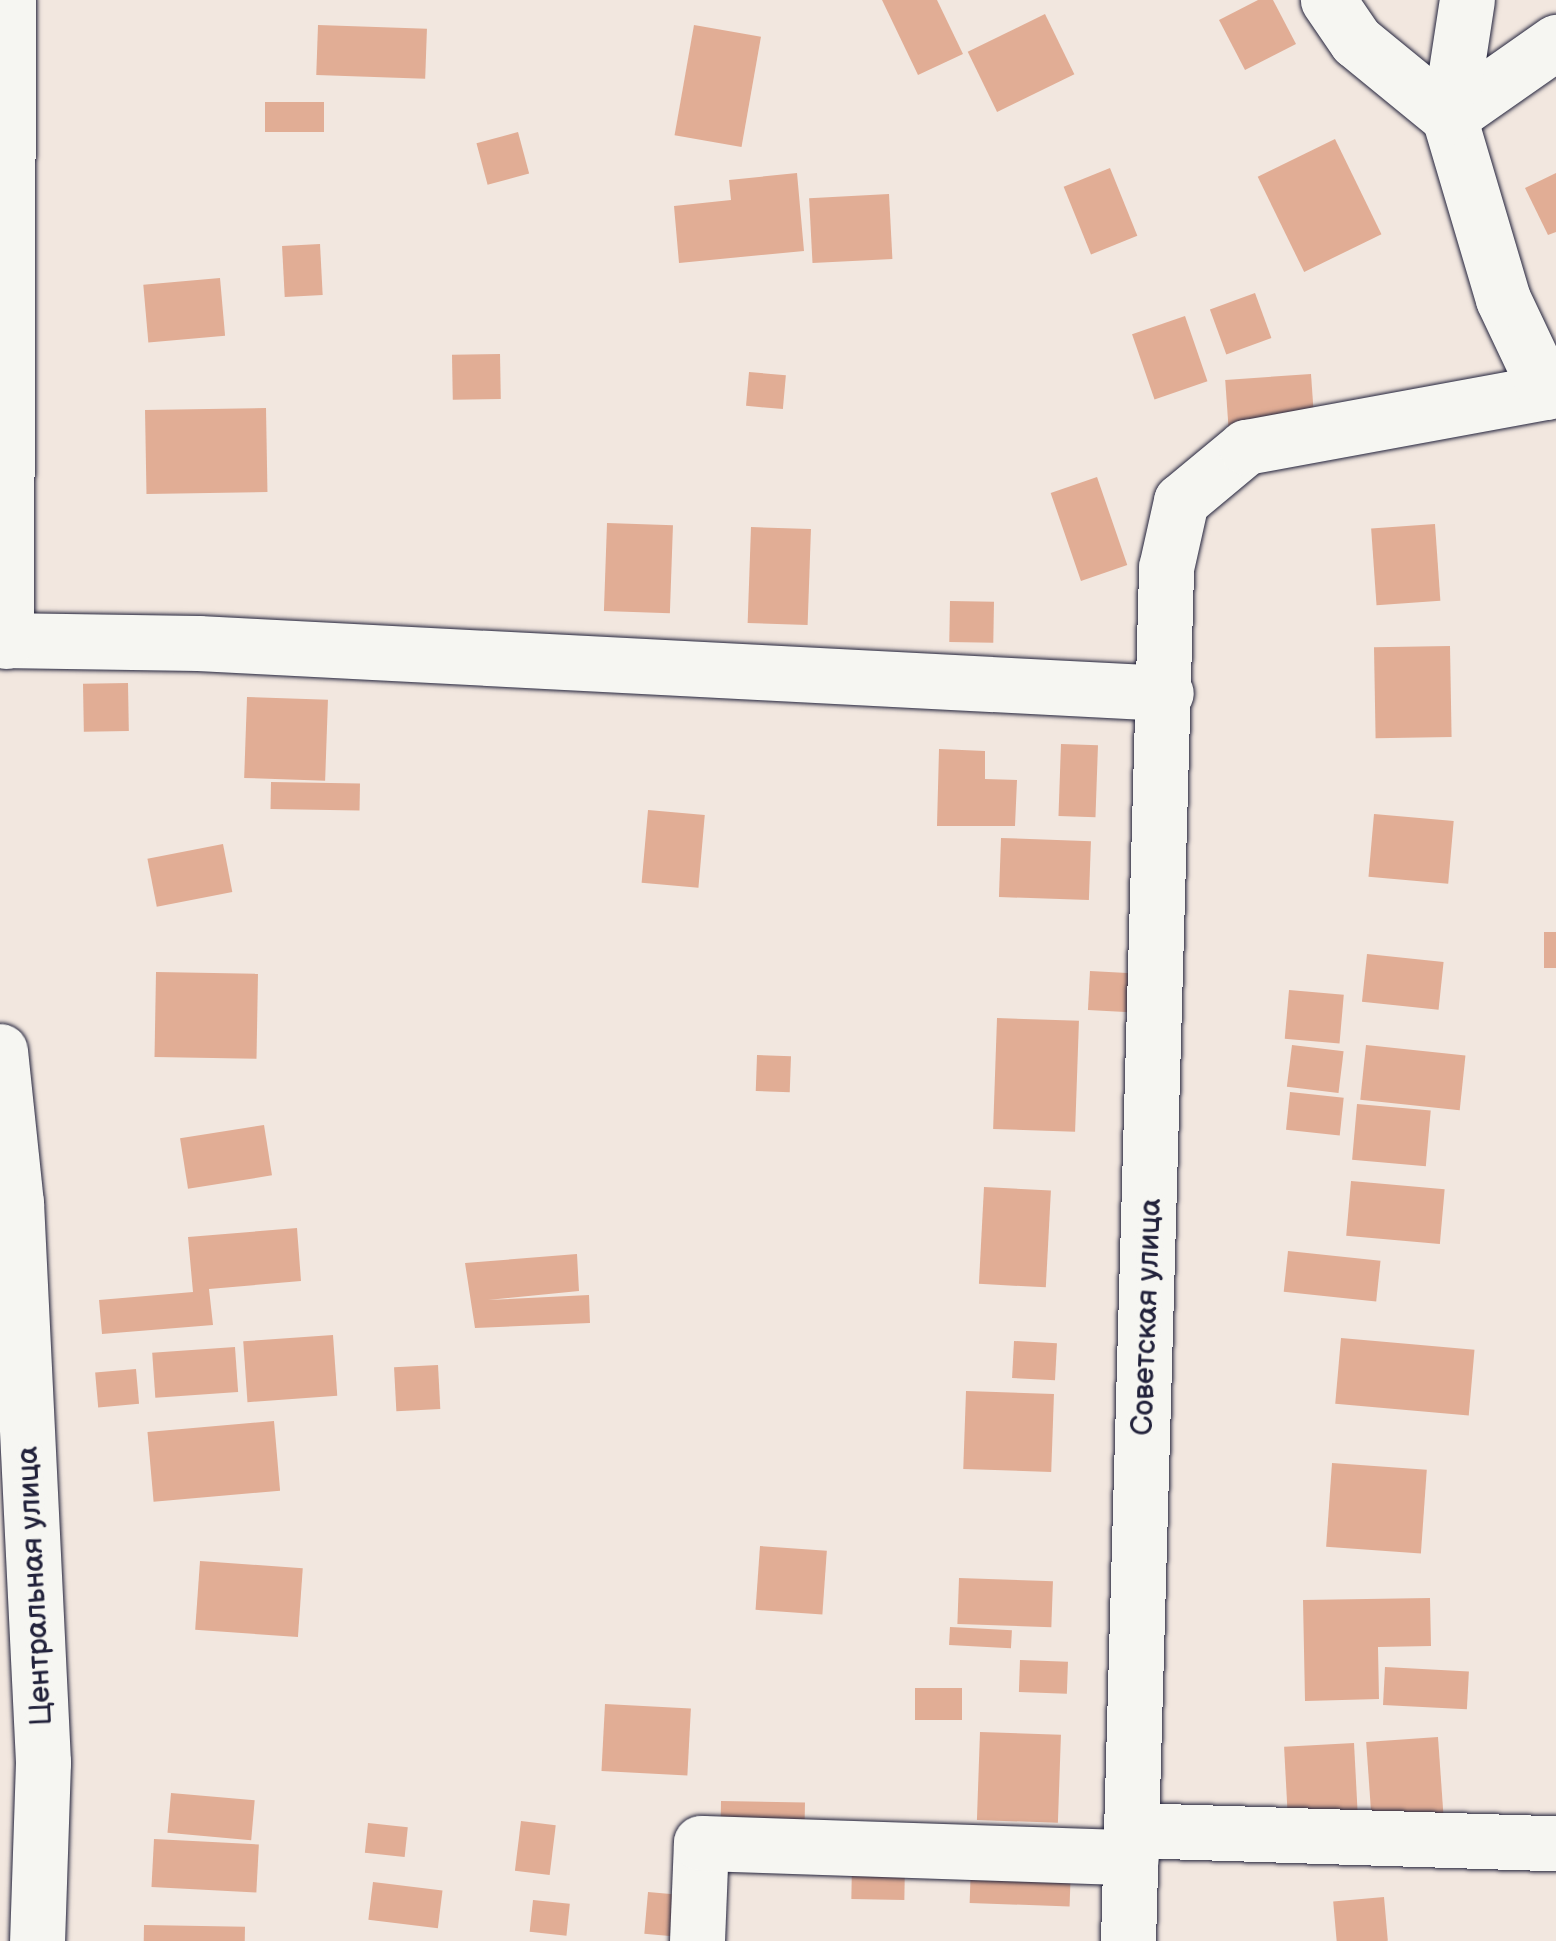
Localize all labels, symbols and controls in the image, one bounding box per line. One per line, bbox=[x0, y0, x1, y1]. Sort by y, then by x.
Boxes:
street label: Советская улица bbox=[1125, 1198, 1169, 1436]
street label: Центральная улица bbox=[10, 1445, 60, 1727]

